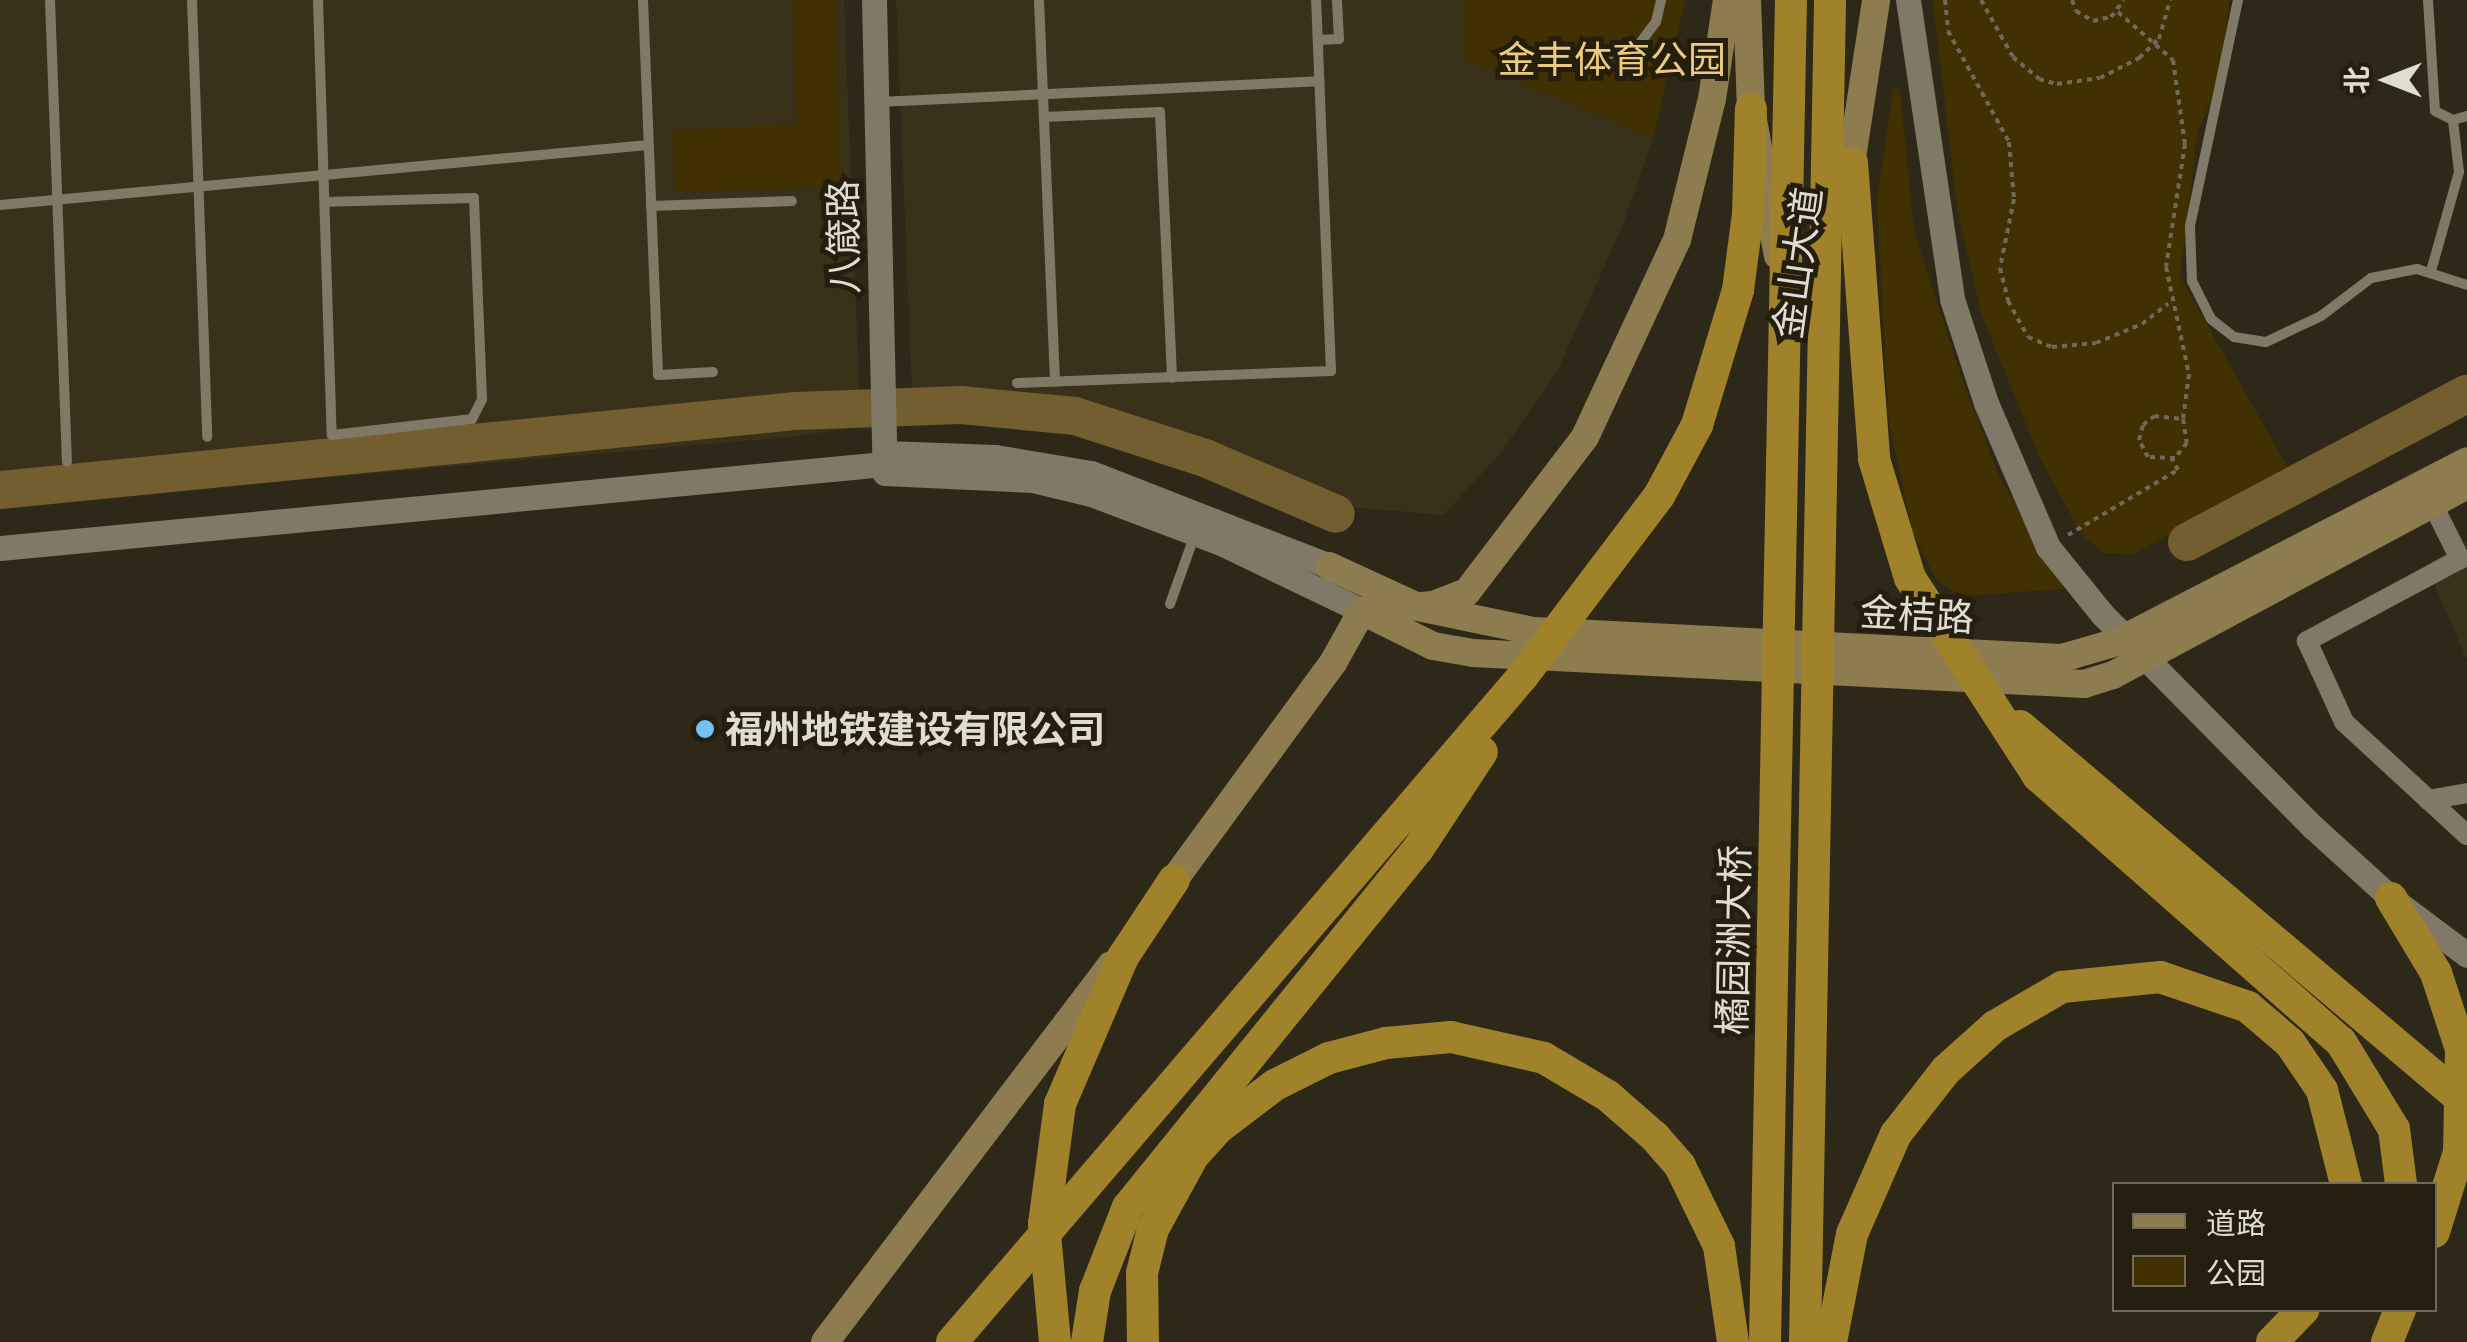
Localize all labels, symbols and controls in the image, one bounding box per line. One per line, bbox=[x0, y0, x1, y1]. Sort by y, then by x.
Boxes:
north arrow bbox=[2337, 30, 2437, 130]
park label: 金丰体育公园 bbox=[1498, 36, 1726, 82]
text: 北 bbox=[2338, 66, 2375, 94]
street label: 八箴路 bbox=[819, 180, 867, 294]
street label: 金山大道 bbox=[1764, 185, 1830, 341]
street label: 金桔路 bbox=[1859, 588, 1975, 640]
place label: 福州地铁建设有限公司 bbox=[725, 706, 1105, 752]
marker: 福州地铁建设有限公司 bbox=[694, 718, 716, 740]
street label: 橘园洲大桥 bbox=[1709, 845, 1757, 1035]
legend bbox=[2112, 1182, 2437, 1312]
text: 道路 bbox=[2206, 1203, 2266, 1242]
text: 公园 bbox=[2206, 1253, 2266, 1292]

